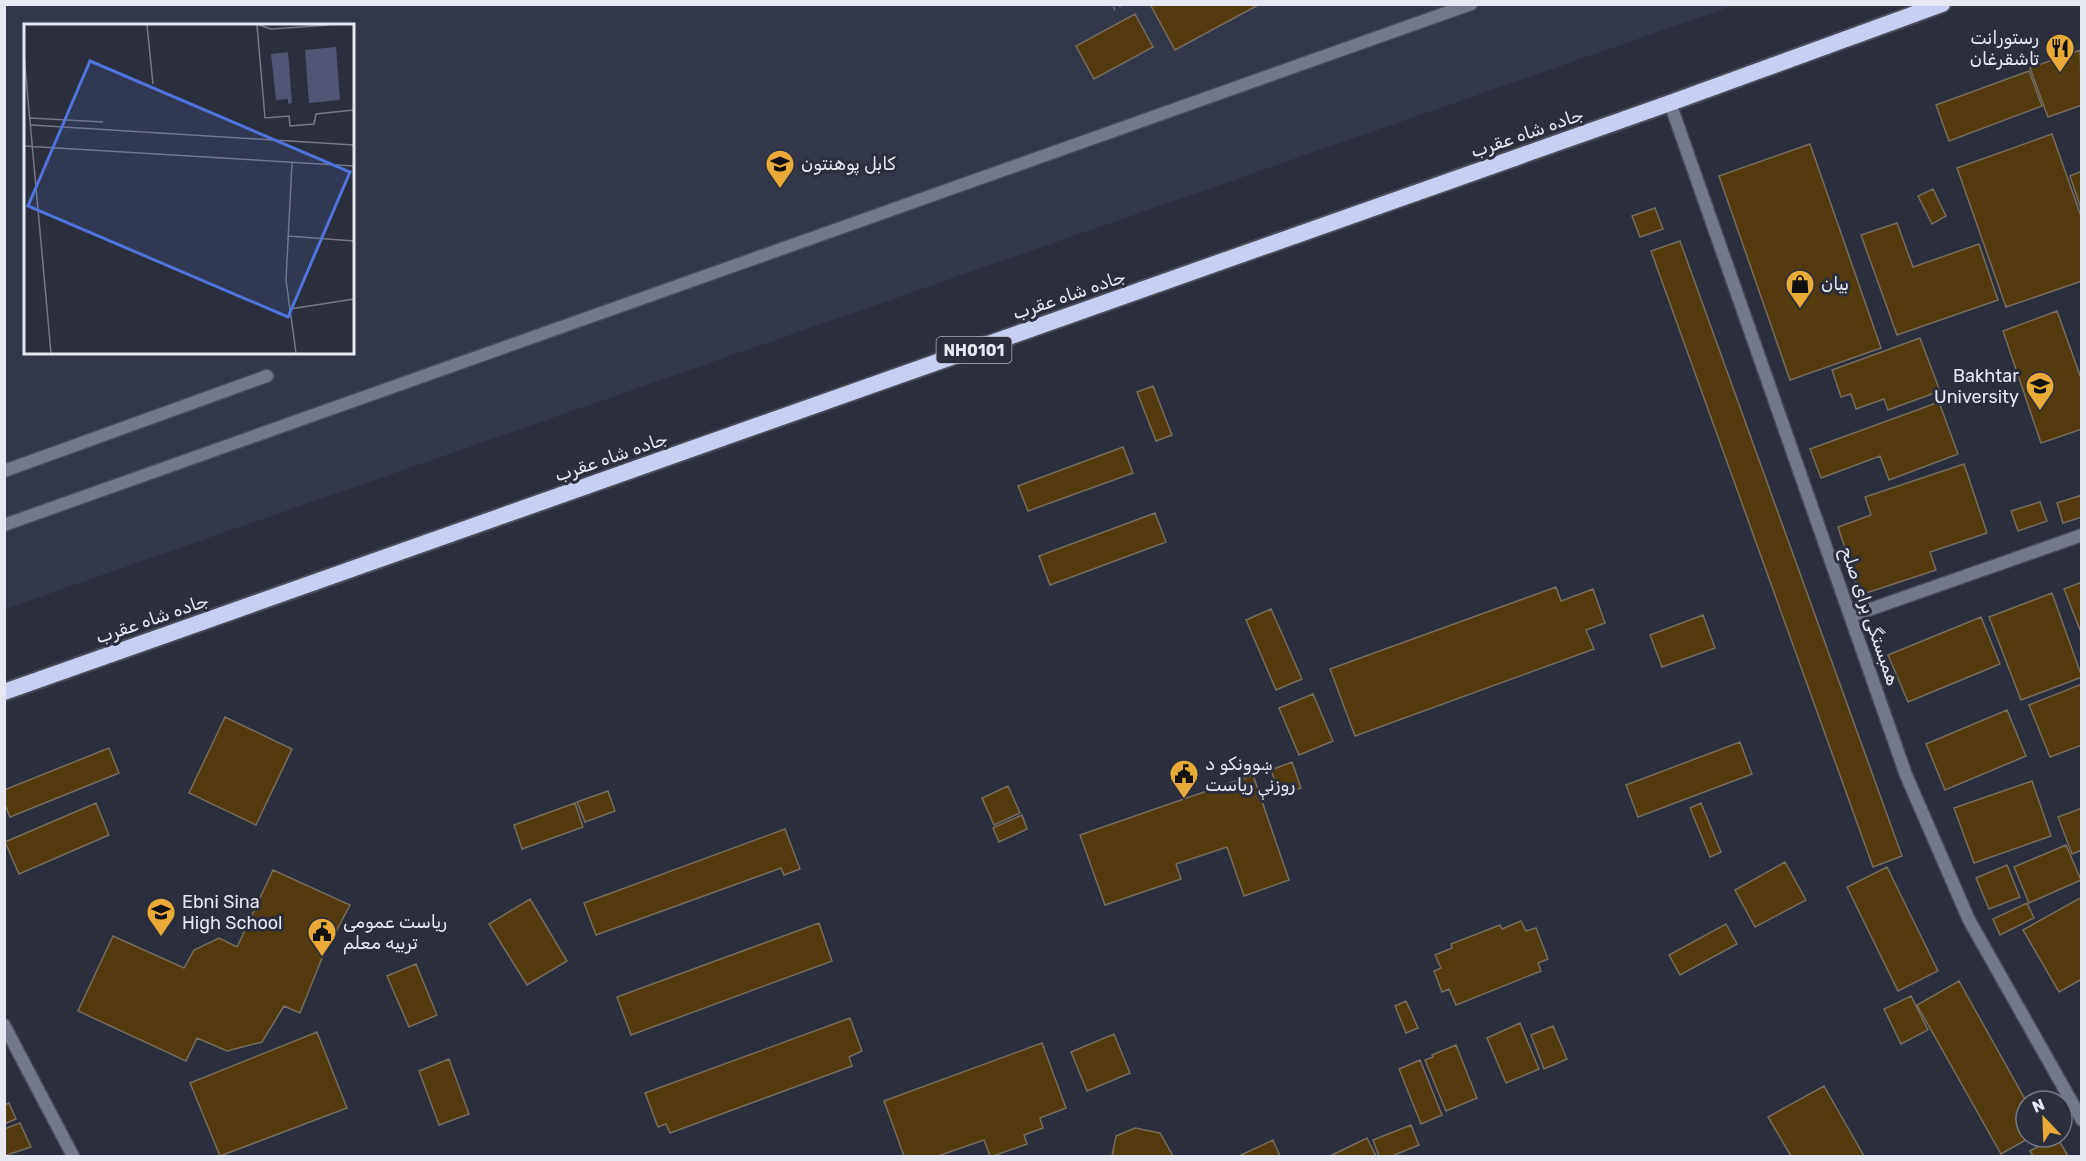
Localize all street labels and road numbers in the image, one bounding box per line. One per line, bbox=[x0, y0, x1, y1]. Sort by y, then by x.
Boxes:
street label: جاده شاه عقرب bbox=[1468, 103, 1586, 163]
street label: جاده شاه عقرب bbox=[1010, 265, 1128, 325]
road number: NH0101 bbox=[936, 337, 1012, 363]
street label: جاده شاه عقرب bbox=[552, 427, 670, 487]
street label: همبستگی برای صلح bbox=[1834, 544, 1904, 689]
street label: جاده شاه عقرب bbox=[93, 589, 211, 649]

